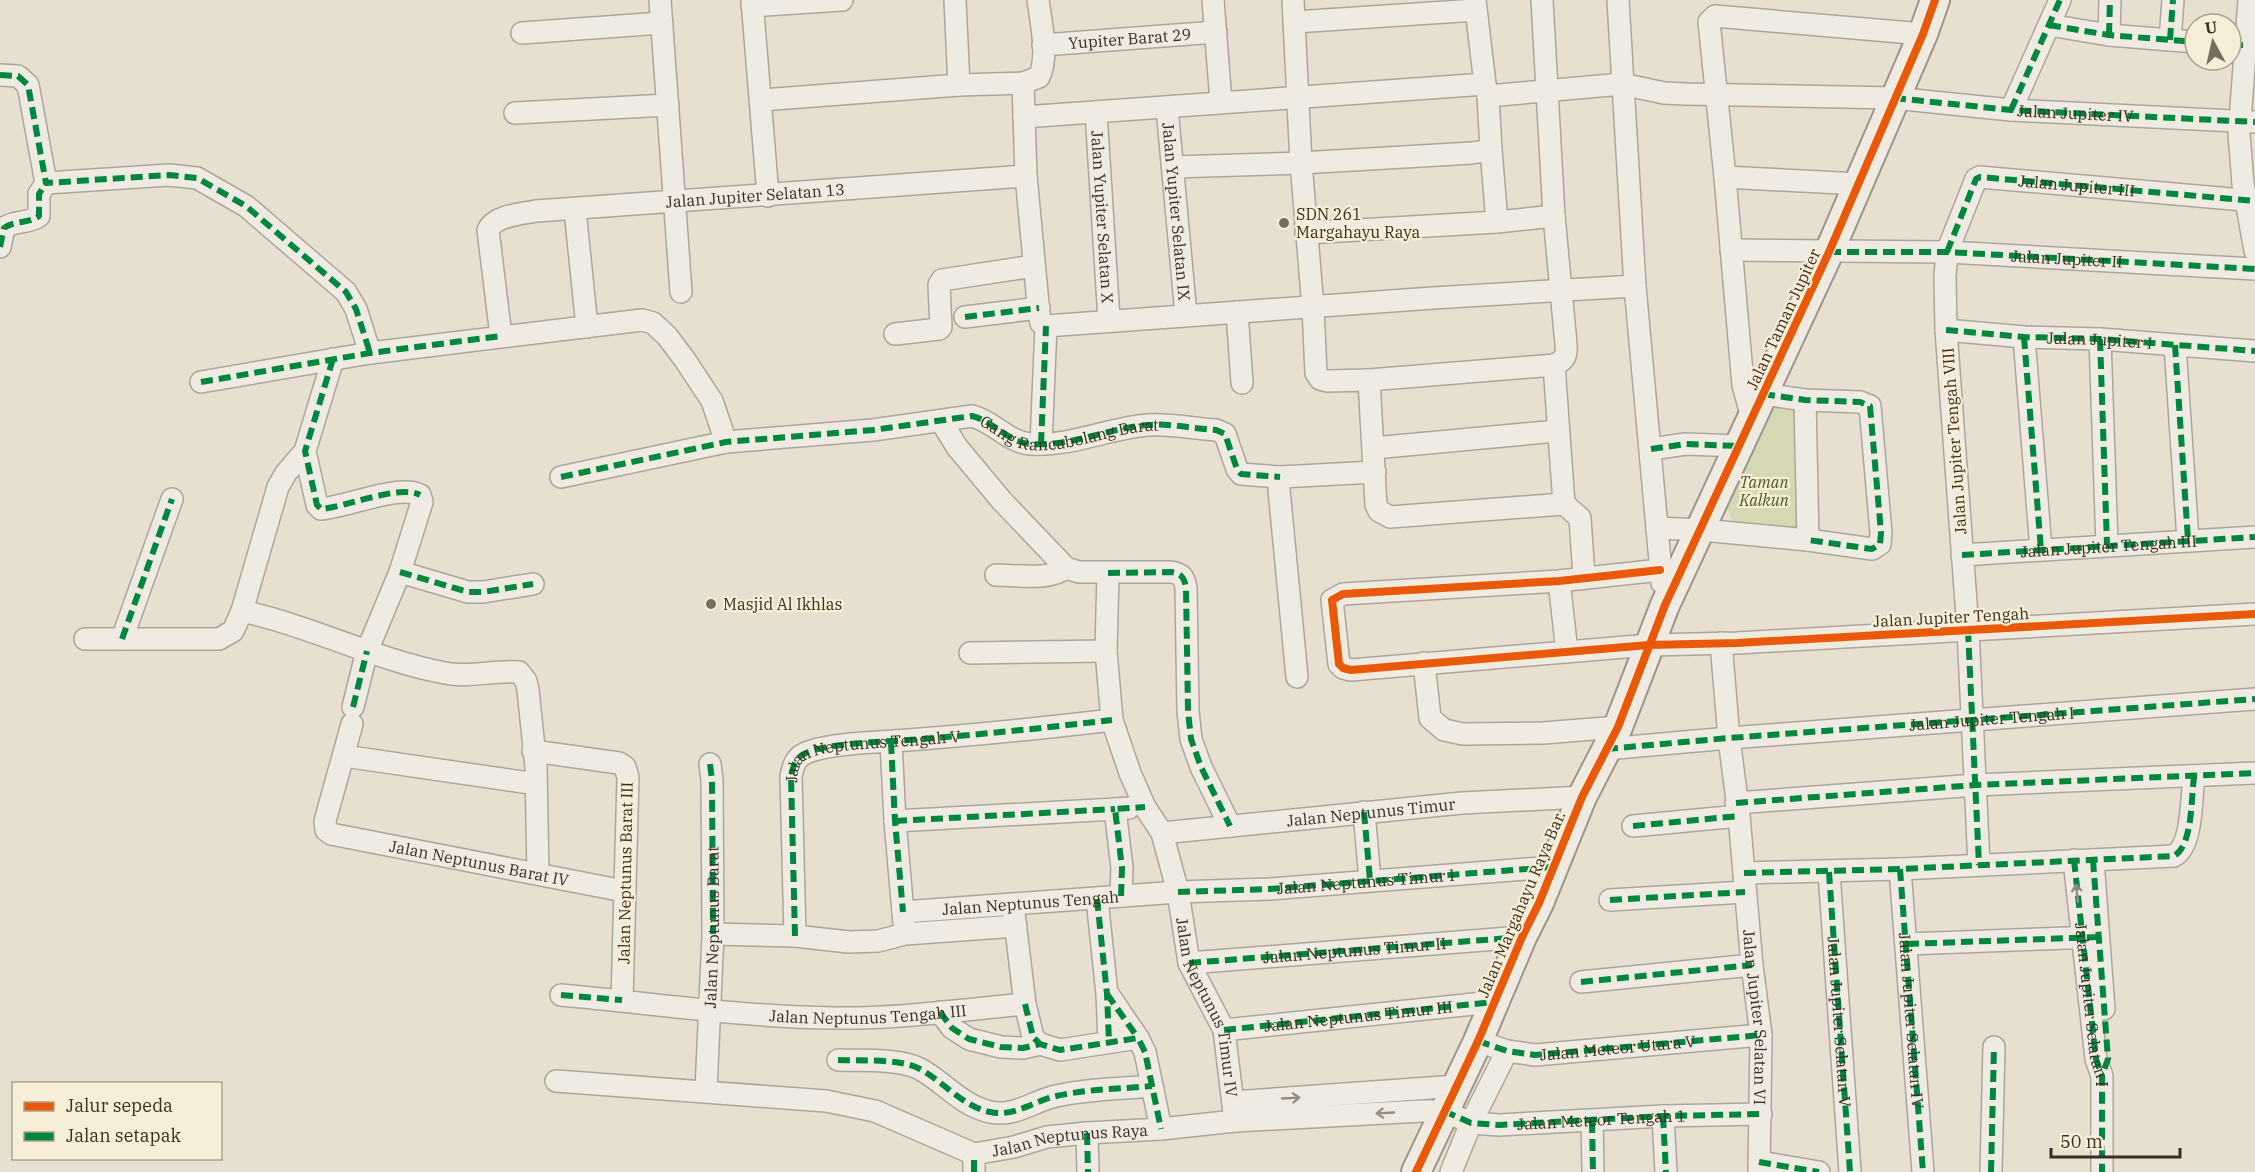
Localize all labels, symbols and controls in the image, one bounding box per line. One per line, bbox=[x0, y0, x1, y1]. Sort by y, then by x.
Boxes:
north arrow bbox=[2183, 12, 2243, 72]
text: U bbox=[2203, 16, 2218, 38]
street label: Yupiter Barat 29 bbox=[1068, 24, 1192, 53]
street label: Jalan Jupiter IV bbox=[2017, 100, 2134, 126]
street label: Jalan Yupiter Selatan IX bbox=[1158, 122, 1195, 302]
street label: Jalan Yupiter Selatan X bbox=[1087, 130, 1118, 304]
street label: Jalan Jupiter III bbox=[2017, 170, 2136, 200]
street label: Jalan Jupiter Selatan 13 bbox=[665, 179, 845, 212]
place label: SDN 261 Margahayu Raya bbox=[1296, 204, 1421, 242]
marker: SDN 261 Margahayu Raya bbox=[1277, 216, 1291, 230]
street label: Jalan Taman Jupiter bbox=[1742, 245, 1824, 393]
street label: Jalan Jupiter II bbox=[2011, 246, 2123, 272]
street label: Jalan Jupiter I bbox=[2046, 328, 2153, 353]
street label: Jalan Jupiter Tengah VIII bbox=[1937, 347, 1971, 535]
street label: Gang Rancabolang Barat bbox=[977, 411, 1159, 454]
park label: Taman Kalkun bbox=[1738, 472, 1789, 510]
street label: Jalan Jupiter Tengah III bbox=[2020, 531, 2198, 561]
place label: Masjid Al Ikhlas bbox=[723, 594, 842, 614]
marker: Masjid Al Ikhlas bbox=[704, 597, 718, 611]
street label: Jalan Jupiter Tengah bbox=[1872, 603, 2030, 631]
street label: Jalan Jupiter Tengah I bbox=[1908, 702, 2075, 735]
street label: Jalan Neptunus Tengah V bbox=[781, 726, 962, 783]
street label: Jalan Neptunus Barat III bbox=[613, 782, 637, 964]
street label: Jalan Neptunus Timur bbox=[1286, 794, 1456, 830]
street label: Jalan Margahayu Raya Bar. bbox=[1473, 808, 1569, 1000]
street label: Jalan Neptunus Barat IV bbox=[388, 836, 571, 890]
street label: Jalan Neptunus Barat bbox=[700, 846, 723, 1009]
street label: Jalan Neptunus Timur I bbox=[1276, 865, 1455, 898]
one-way arrow bbox=[2071, 884, 2082, 904]
street label: Jalan Neptunus Tengah bbox=[941, 886, 1120, 919]
street label: Jalan Neptunus Timur IV bbox=[1172, 916, 1242, 1099]
street label: Jalan Jupiter Selatan I bbox=[2071, 922, 2112, 1087]
street label: Jalan Jupiter Selatan VI bbox=[1739, 928, 1771, 1105]
street label: Jalan Jupiter Selatan IV bbox=[1895, 932, 1928, 1110]
street label: Jalan Neptunus Timur II bbox=[1262, 933, 1447, 967]
street label: Jalan Jupiter Selatan V bbox=[1824, 936, 1855, 1108]
street label: Jalan Neptunus Timur III bbox=[1263, 996, 1454, 1036]
street label: Jalan Neptunus Tengah III bbox=[768, 1000, 967, 1028]
street label: Jalan Meteor Utara V bbox=[1539, 1031, 1697, 1065]
legend bbox=[12, 1082, 222, 1160]
one-way arrow bbox=[1281, 1093, 1301, 1104]
text: Jalur sepeda bbox=[66, 1094, 173, 1117]
street label: Jalan Meteor Tengah 1 bbox=[1516, 1106, 1686, 1134]
one-way arrow bbox=[1376, 1108, 1396, 1119]
street label: Jalan Neptunus Raya bbox=[990, 1120, 1149, 1161]
scale bar bbox=[2051, 1121, 2180, 1159]
text: Jalan setapak bbox=[66, 1124, 182, 1147]
text: 50 m bbox=[2060, 1130, 2103, 1153]

